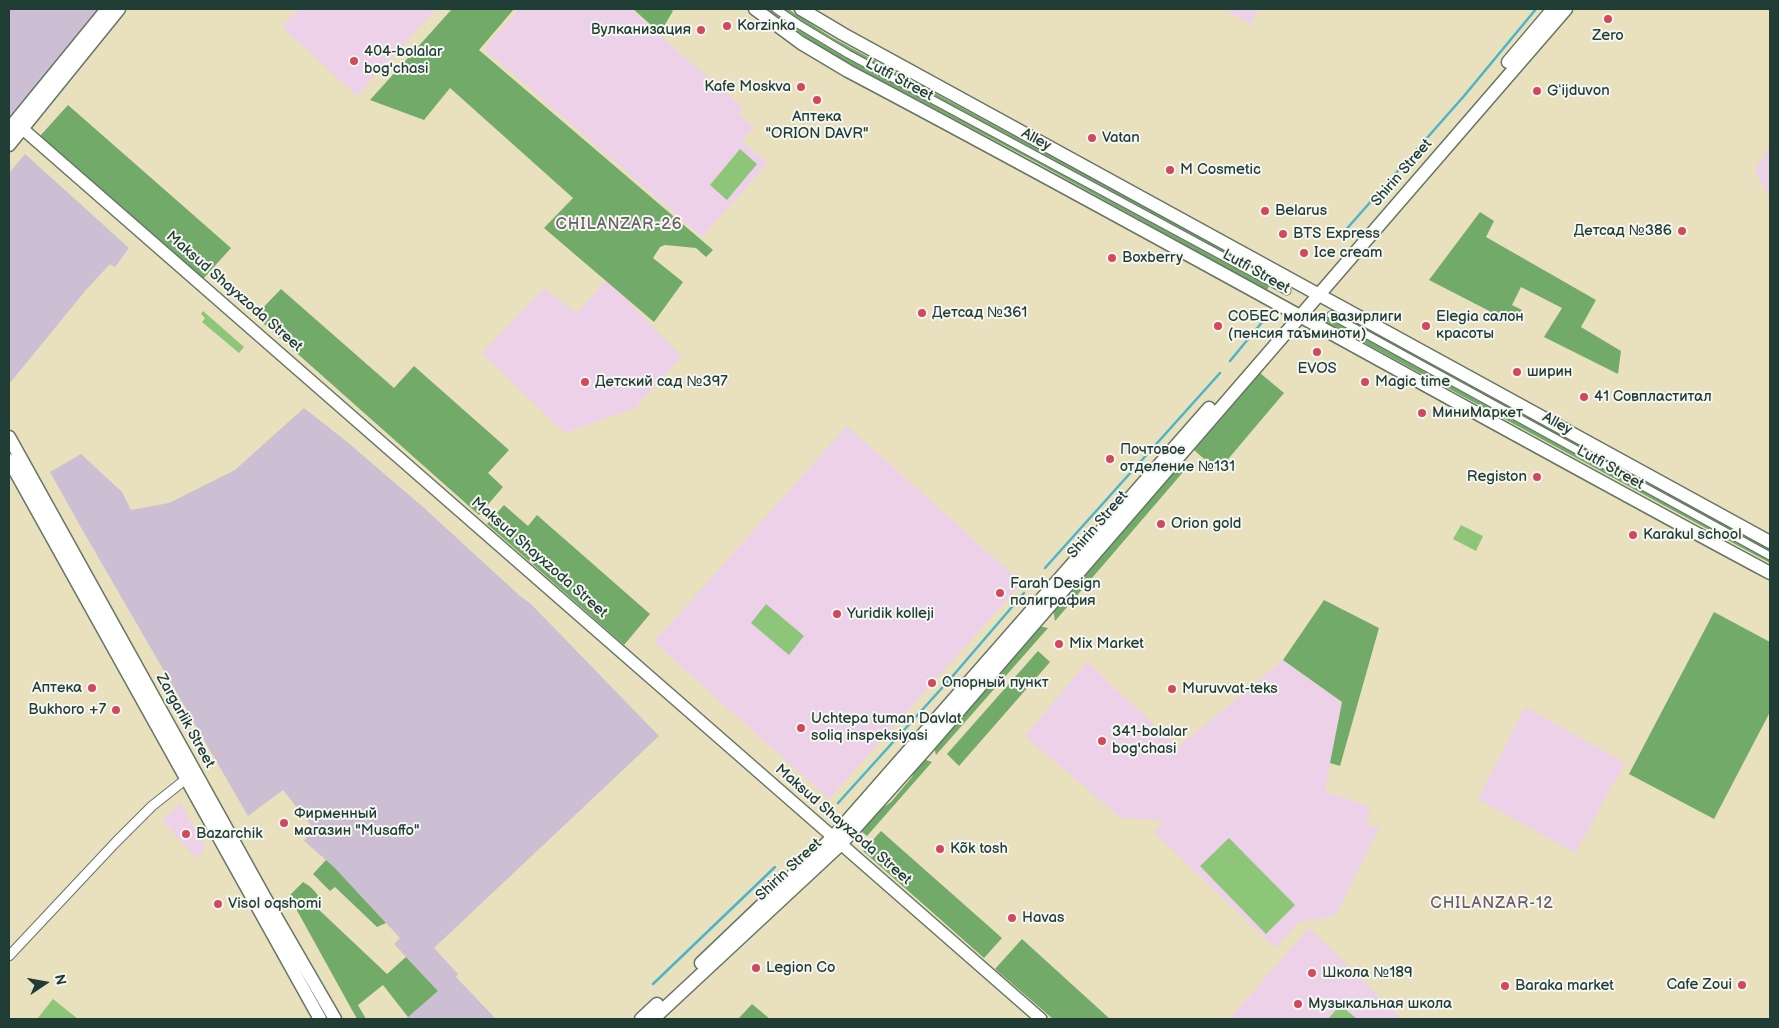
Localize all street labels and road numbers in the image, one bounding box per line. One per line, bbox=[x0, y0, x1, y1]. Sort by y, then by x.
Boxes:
street label: Lutfi Street bbox=[862, 55, 936, 105]
street label: Alley bbox=[1018, 125, 1054, 155]
street label: Shirin Street bbox=[1368, 136, 1436, 210]
street label: Maksud Shayxzoda Street bbox=[162, 228, 306, 356]
street label: Lutfi Street bbox=[1219, 246, 1293, 298]
street label: Alley bbox=[1539, 409, 1575, 439]
street label: Lutfi Street bbox=[1573, 442, 1647, 494]
street label: Shirin Street bbox=[1064, 488, 1132, 562]
street label: Maksud Shayxzoda Street bbox=[467, 494, 611, 622]
street label: Zargarlik Street bbox=[152, 671, 218, 771]
street label: Maksud Shayxzoda Street bbox=[771, 761, 915, 889]
street label: Shirin Street bbox=[752, 835, 826, 905]

